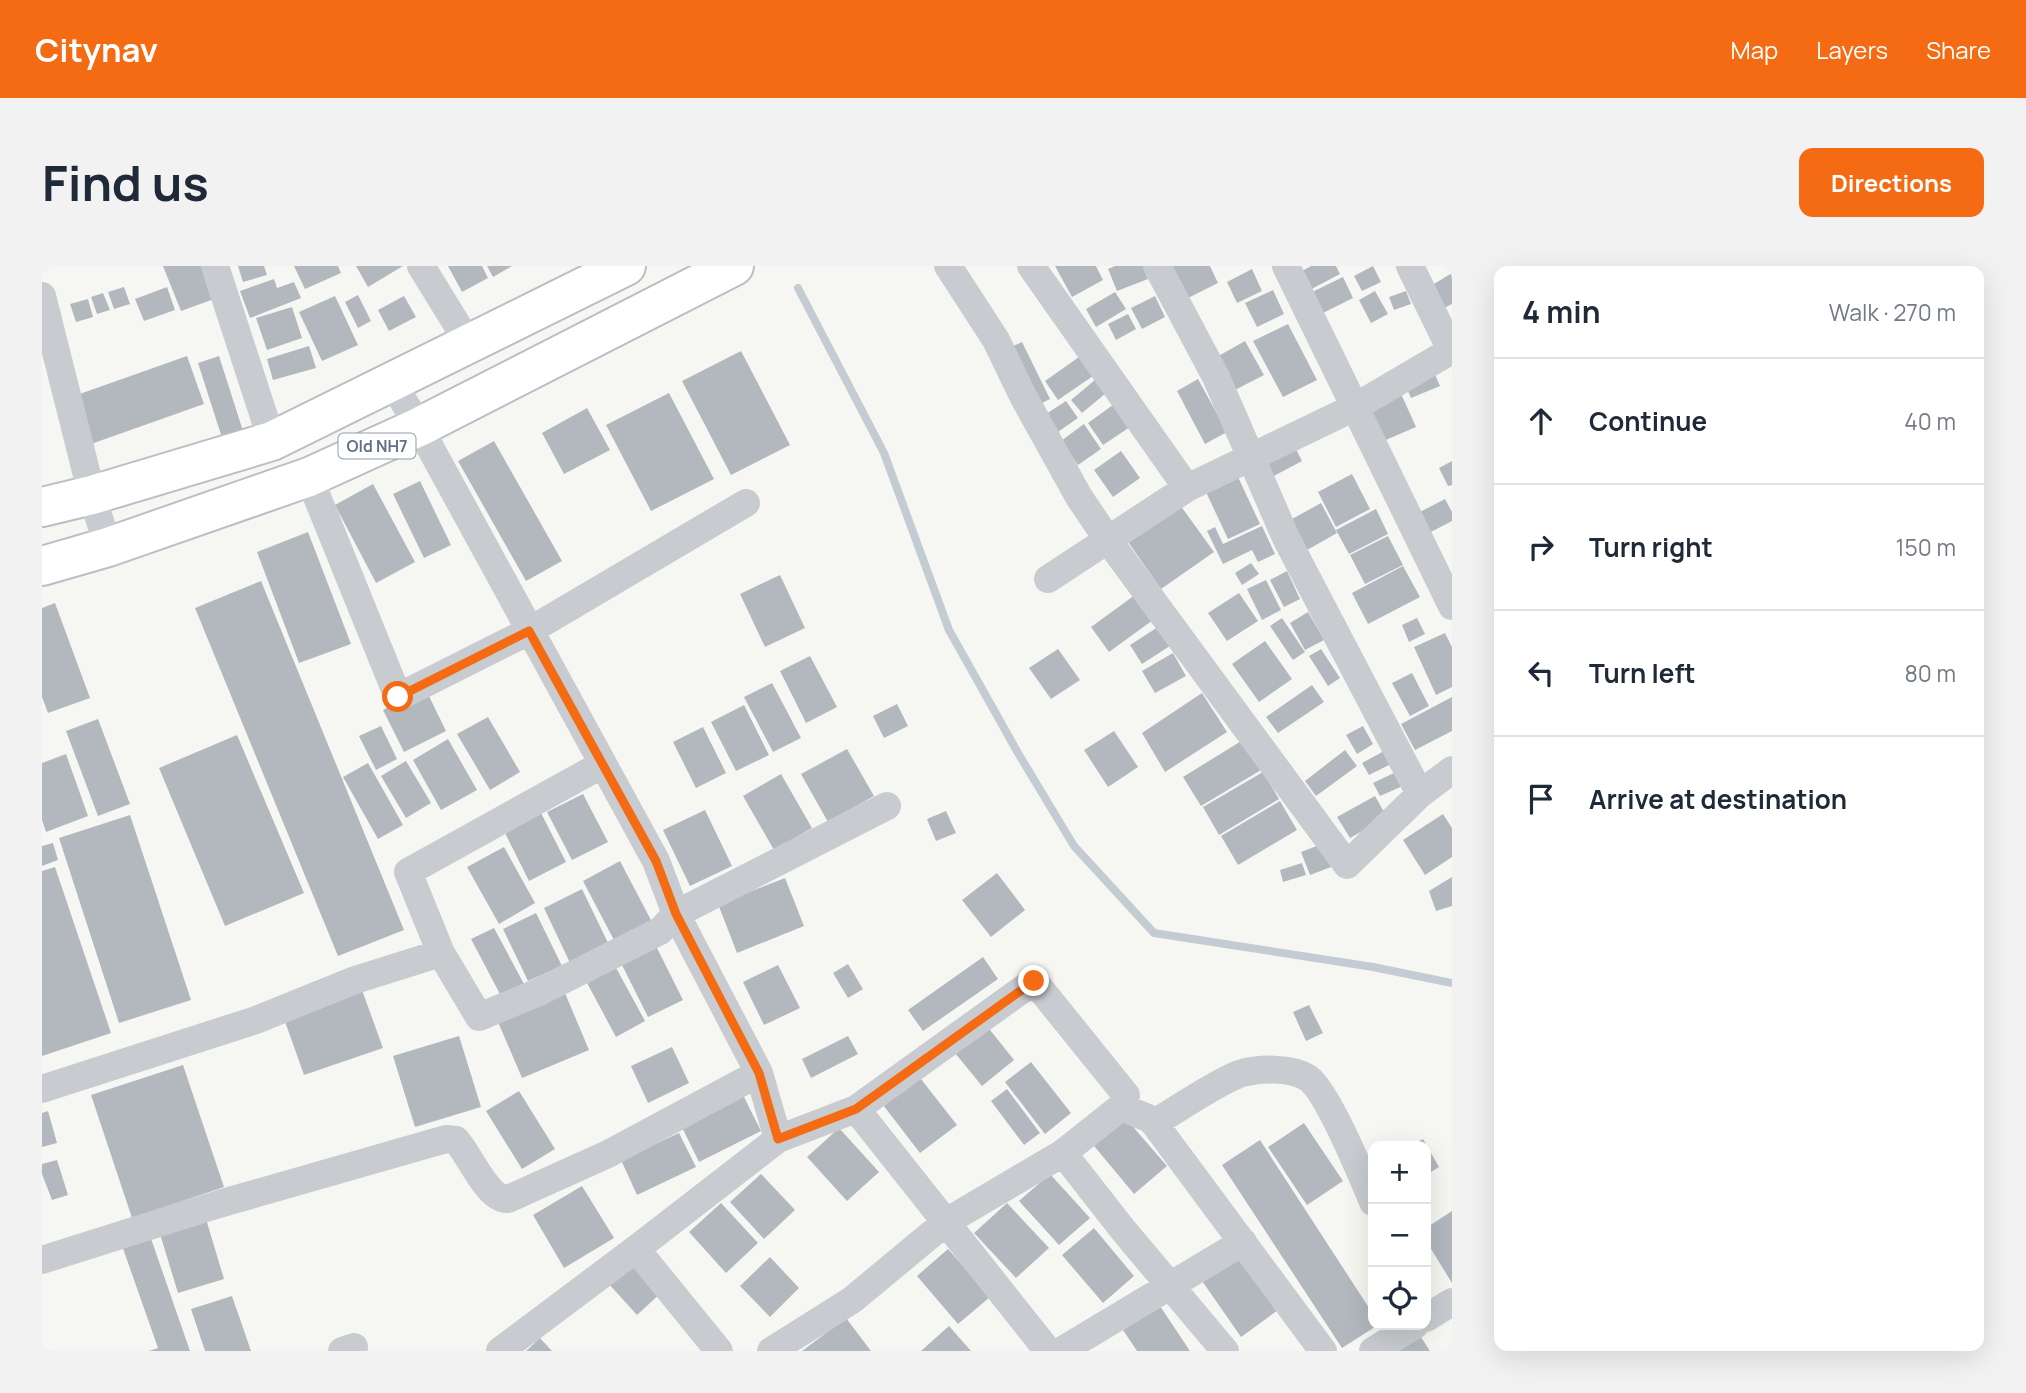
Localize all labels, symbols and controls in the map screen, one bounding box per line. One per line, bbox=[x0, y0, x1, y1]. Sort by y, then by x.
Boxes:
text: Citynav bbox=[35, 27, 158, 72]
text: Map bbox=[1731, 33, 1778, 66]
text: Layers bbox=[1816, 33, 1888, 66]
text: Share bbox=[1926, 33, 1991, 66]
button: Directions bbox=[1799, 148, 1984, 217]
text: Find us bbox=[42, 149, 209, 216]
text: 4 min bbox=[1522, 291, 1600, 332]
text: Walk · 270 m bbox=[1829, 296, 1956, 328]
icon: ahead bbox=[1522, 402, 1560, 440]
text: Continue bbox=[1589, 403, 1707, 439]
text: 40 m bbox=[1904, 405, 1956, 437]
road number: Old NH7 bbox=[338, 434, 416, 458]
icon: right bbox=[1522, 528, 1560, 566]
text: Turn right bbox=[1589, 529, 1713, 565]
text: 150 m bbox=[1896, 531, 1956, 563]
icon: left bbox=[1522, 654, 1560, 692]
text: Turn left bbox=[1589, 655, 1696, 691]
text: 80 m bbox=[1905, 657, 1956, 689]
route start bbox=[382, 681, 413, 712]
icon: arrive bbox=[1522, 780, 1560, 818]
text: Arrive at destination bbox=[1589, 781, 1847, 817]
route end bbox=[1018, 965, 1049, 996]
map controls bbox=[1368, 1141, 1431, 1330]
button: + bbox=[1368, 1141, 1431, 1204]
button: − bbox=[1368, 1204, 1431, 1267]
button: locate bbox=[1368, 1267, 1431, 1330]

